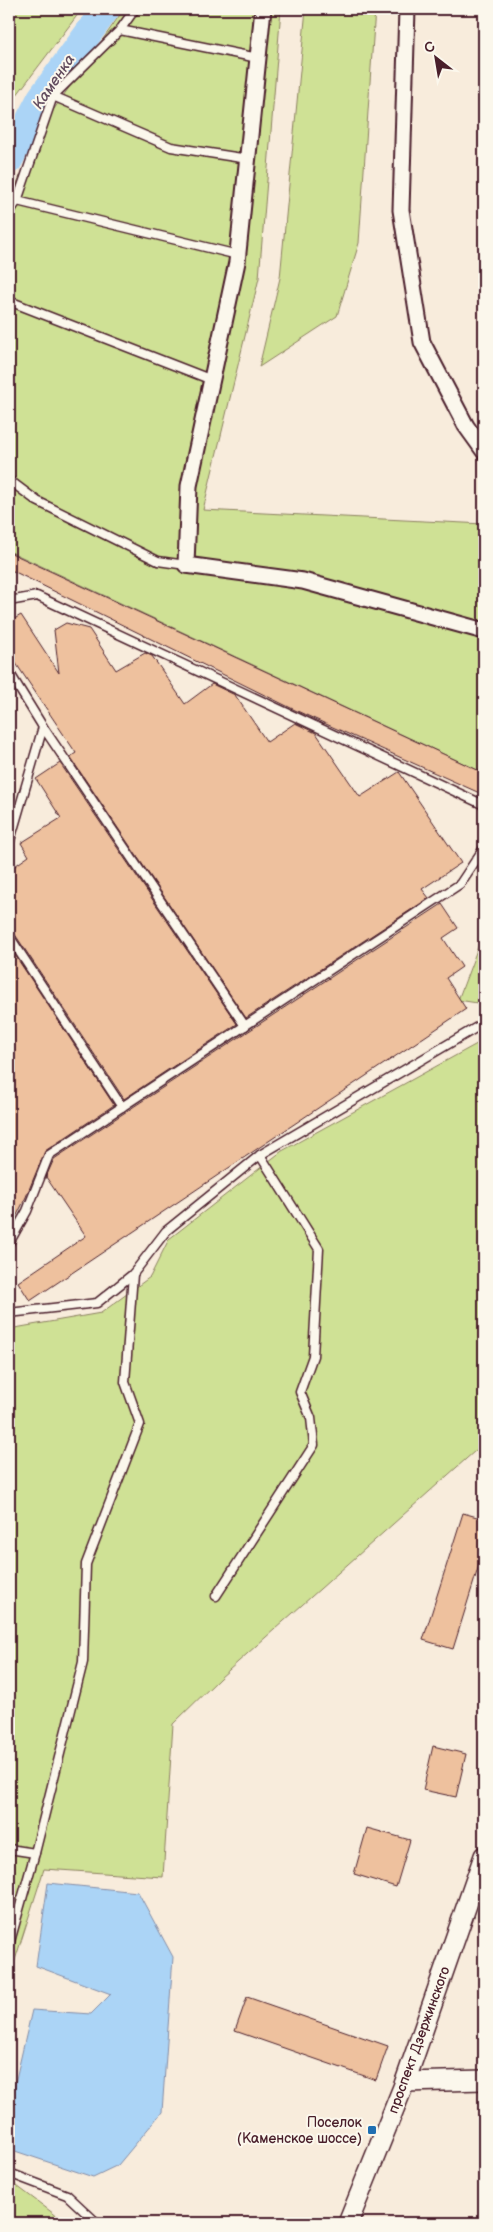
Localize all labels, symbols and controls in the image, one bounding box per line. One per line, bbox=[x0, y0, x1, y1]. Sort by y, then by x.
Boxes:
north arrow bbox=[410, 32, 460, 82]
text: С bbox=[421, 37, 438, 57]
water label: Каменка bbox=[29, 51, 79, 113]
street label: проспект Дзержинского bbox=[384, 1964, 454, 2116]
place label: Поселок (Каменское шоссе) bbox=[237, 2114, 363, 2147]
marker: Поселок (Каменское шоссе) bbox=[366, 2124, 378, 2136]

